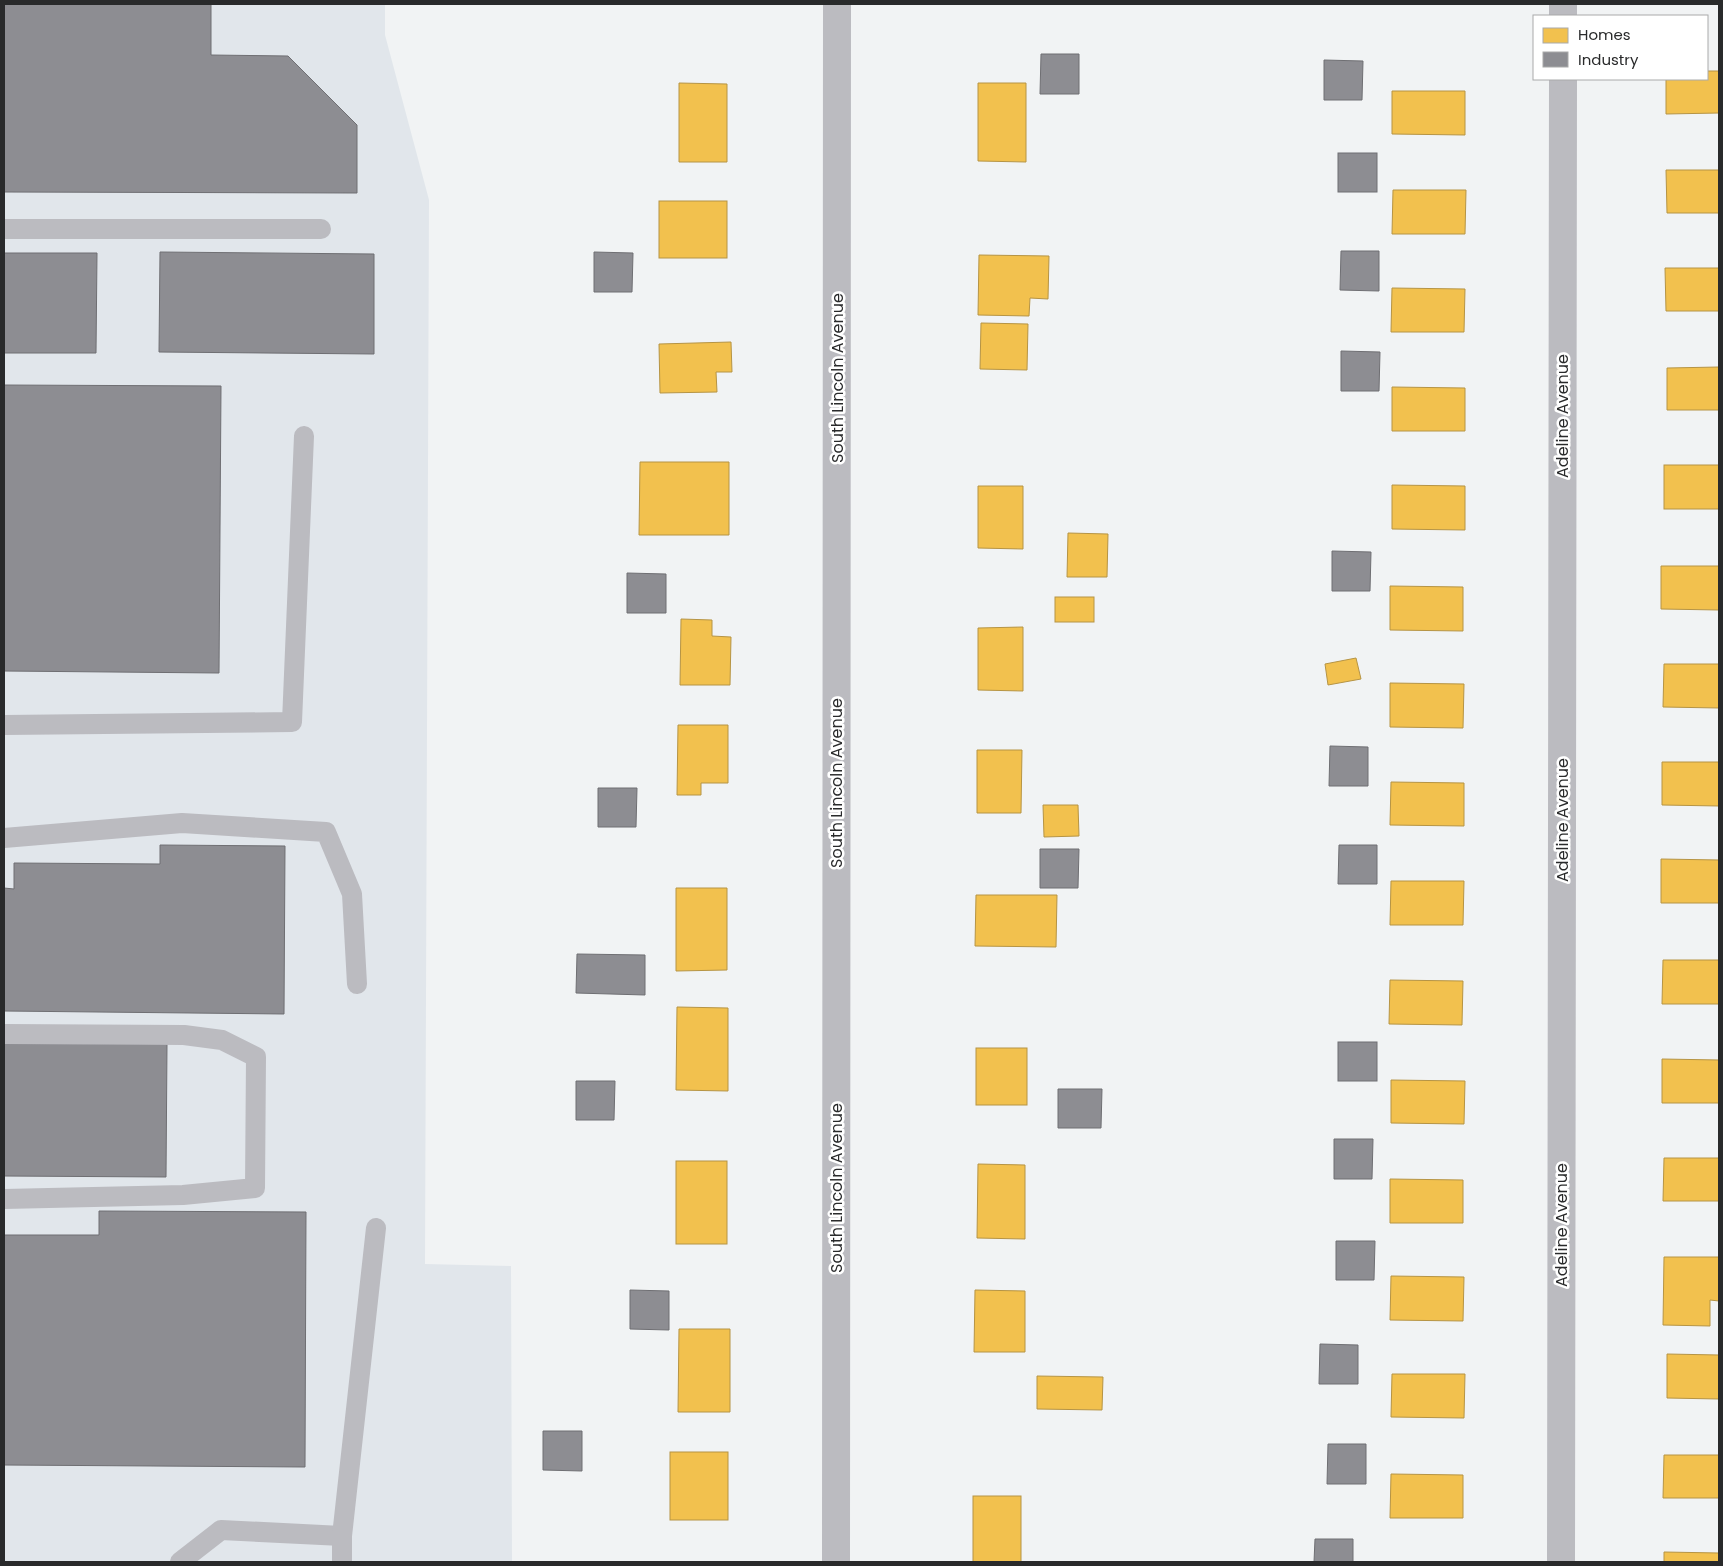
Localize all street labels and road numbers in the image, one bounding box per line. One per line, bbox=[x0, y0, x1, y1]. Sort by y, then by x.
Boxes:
street label: South Lincoln Avenue bbox=[826, 293, 849, 463]
street label: Adeline Avenue bbox=[1551, 354, 1574, 478]
street label: South Lincoln Avenue bbox=[825, 698, 848, 868]
street label: Adeline Avenue bbox=[1551, 758, 1574, 882]
street label: South Lincoln Avenue bbox=[825, 1103, 848, 1273]
street label: Adeline Avenue bbox=[1550, 1163, 1573, 1287]

